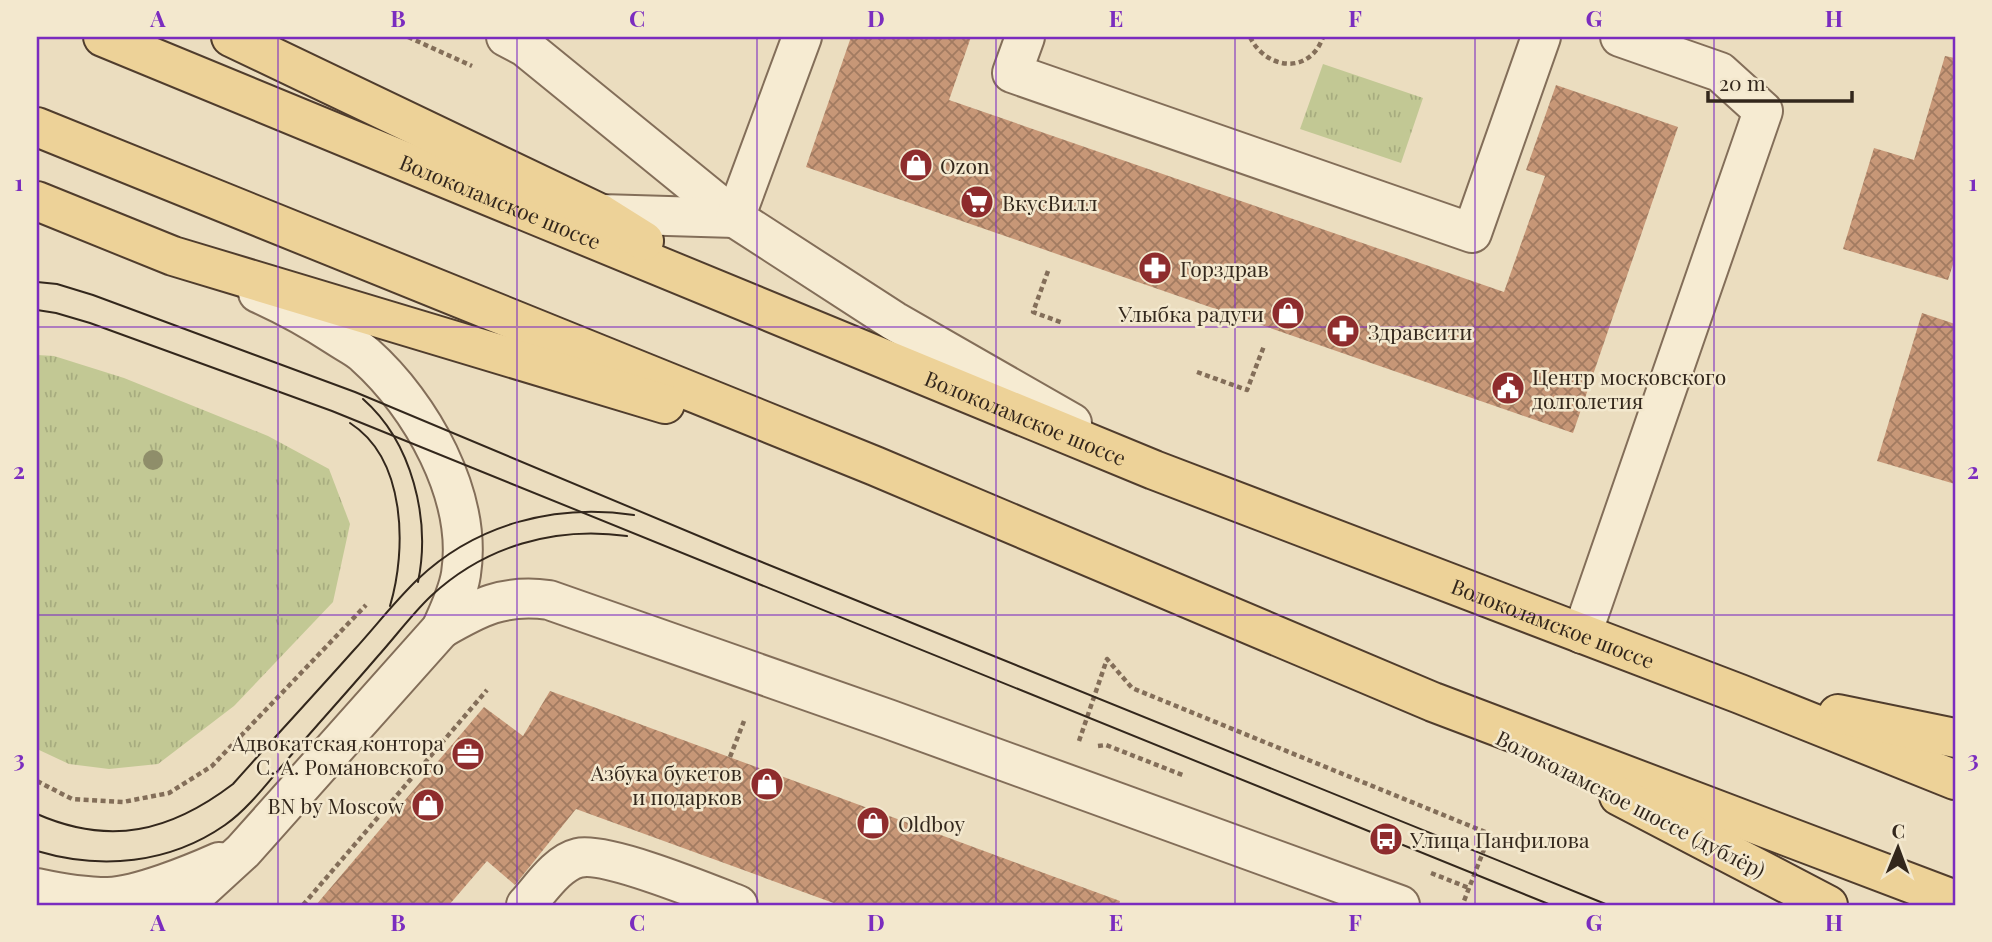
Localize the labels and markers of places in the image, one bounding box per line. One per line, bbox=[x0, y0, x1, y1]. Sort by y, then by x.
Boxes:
shop icon: Ozon bbox=[897, 146, 935, 184]
place label: Ozon bbox=[940, 151, 990, 179]
supermarket icon: ВкусВилл bbox=[958, 183, 996, 221]
place label: ВкусВилл bbox=[1002, 188, 1098, 216]
pharmacy icon: Горздрав bbox=[1136, 249, 1174, 287]
place label: Горздрав bbox=[1180, 254, 1269, 282]
shop icon: Улыбка радуги bbox=[1269, 294, 1307, 332]
place label: Улыбка радуги bbox=[1117, 299, 1264, 327]
pharmacy icon: Здравсити bbox=[1324, 312, 1362, 350]
place label: Здравсити bbox=[1368, 317, 1472, 345]
place label: Центр московского долголетия bbox=[1532, 362, 1726, 414]
public building icon: Центр московского долголетия bbox=[1489, 369, 1527, 407]
place label: Адвокатская контора С. А. Романовского bbox=[231, 728, 445, 780]
office icon: Адвокатская контора С. А. Романовского bbox=[449, 735, 487, 773]
place label: Азбука букетов и подарков bbox=[590, 758, 742, 810]
shop icon: Азбука букетов и подарков bbox=[748, 765, 786, 803]
shop icon: BN by Moscow bbox=[409, 786, 447, 824]
place label: BN by Moscow bbox=[268, 791, 405, 819]
shop icon: Oldboy bbox=[854, 804, 892, 842]
place label: Oldboy bbox=[898, 809, 965, 837]
bus stop icon: Улица Панфилова bbox=[1367, 820, 1405, 858]
place label: Улица Панфилова bbox=[1409, 825, 1590, 853]

